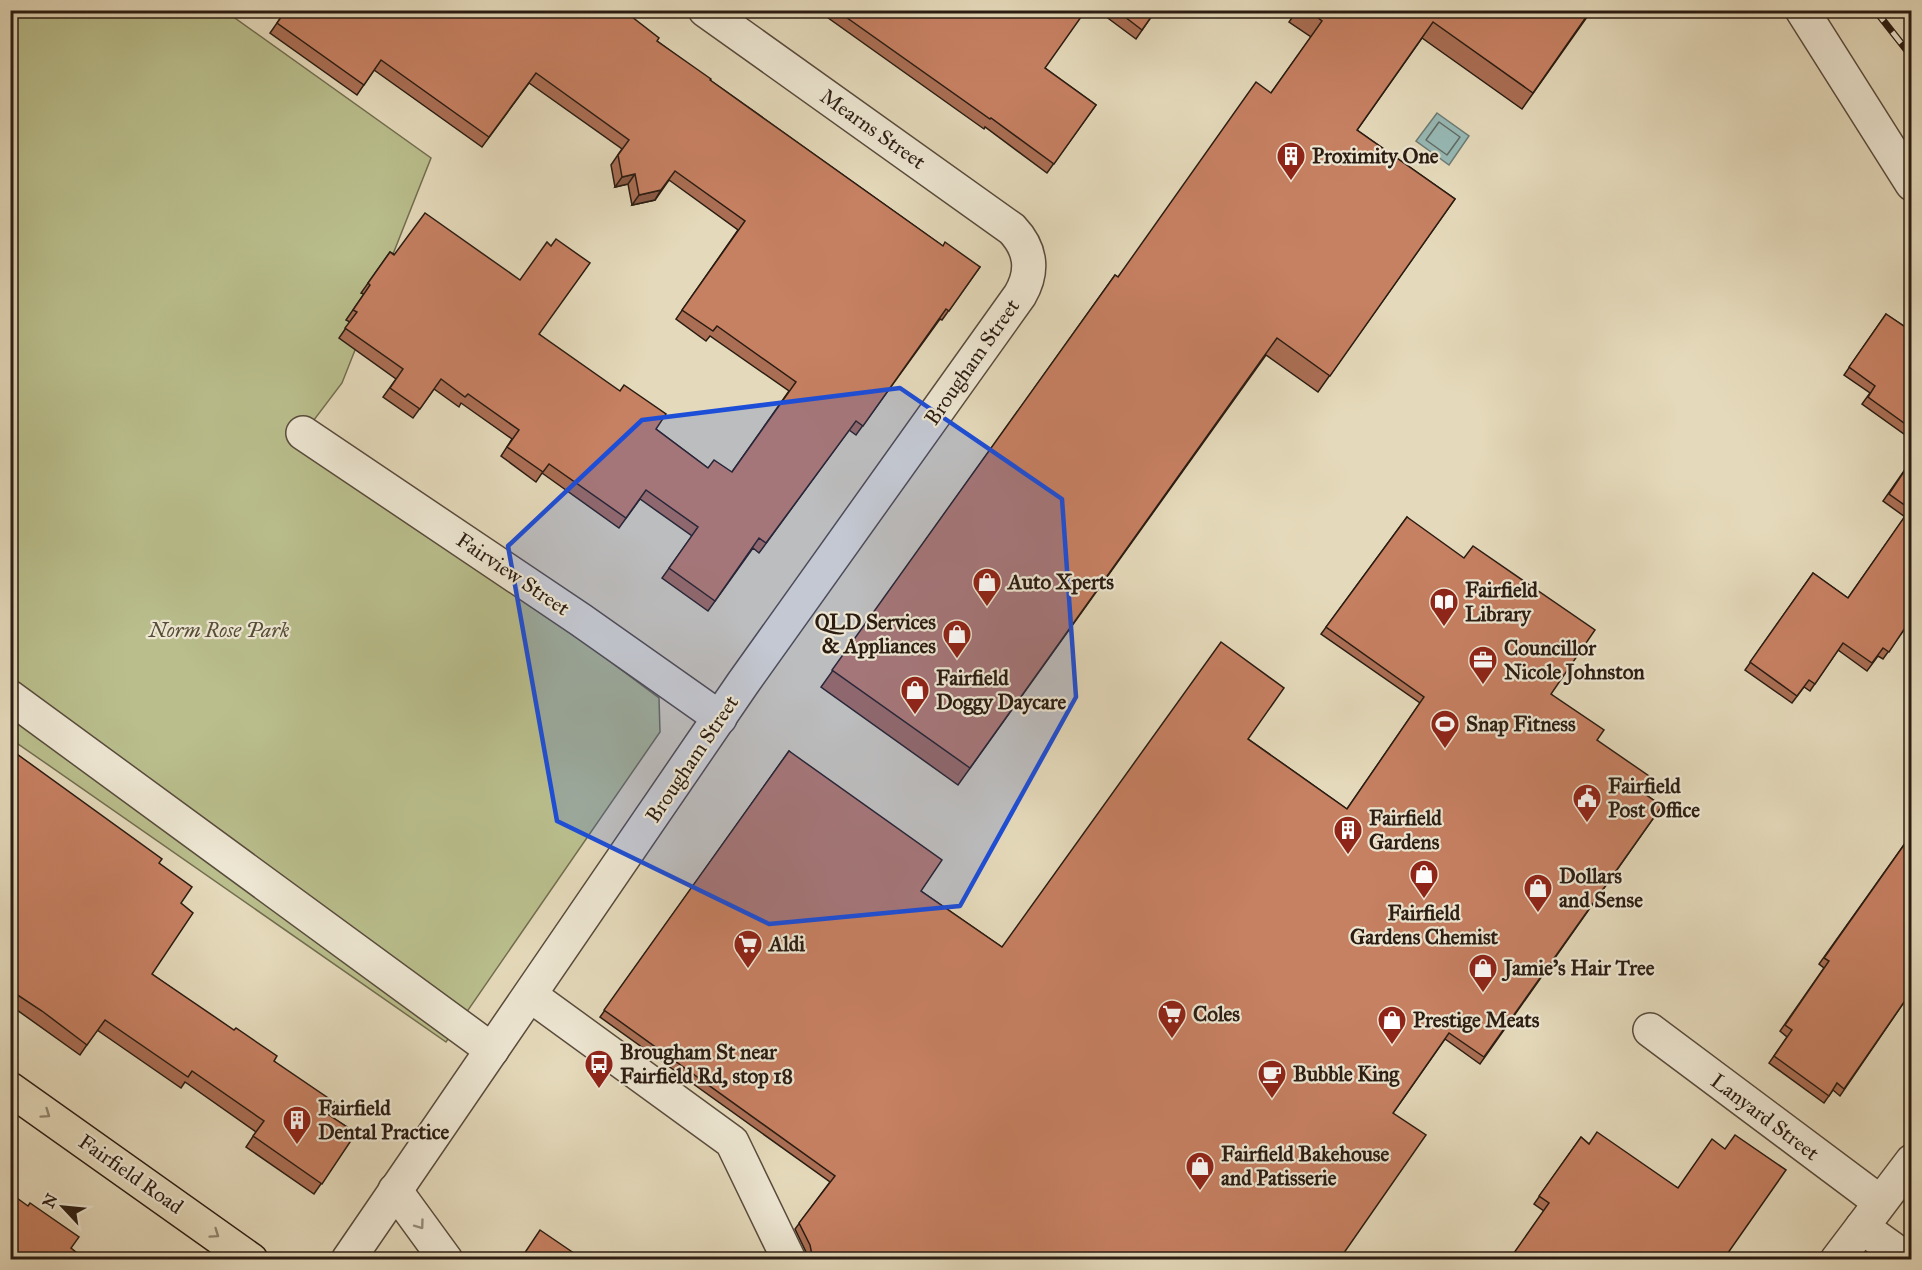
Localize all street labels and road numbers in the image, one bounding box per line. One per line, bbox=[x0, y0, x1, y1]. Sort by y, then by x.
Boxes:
street label: Mearns Street bbox=[815, 83, 931, 175]
street label: Brougham Street bbox=[919, 293, 1025, 430]
street label: Fairview Street bbox=[451, 527, 575, 622]
street label: Brougham Street bbox=[640, 690, 745, 828]
street label: Lanyard Street bbox=[1706, 1068, 1825, 1167]
street label: Fairfield Road bbox=[74, 1128, 189, 1220]

